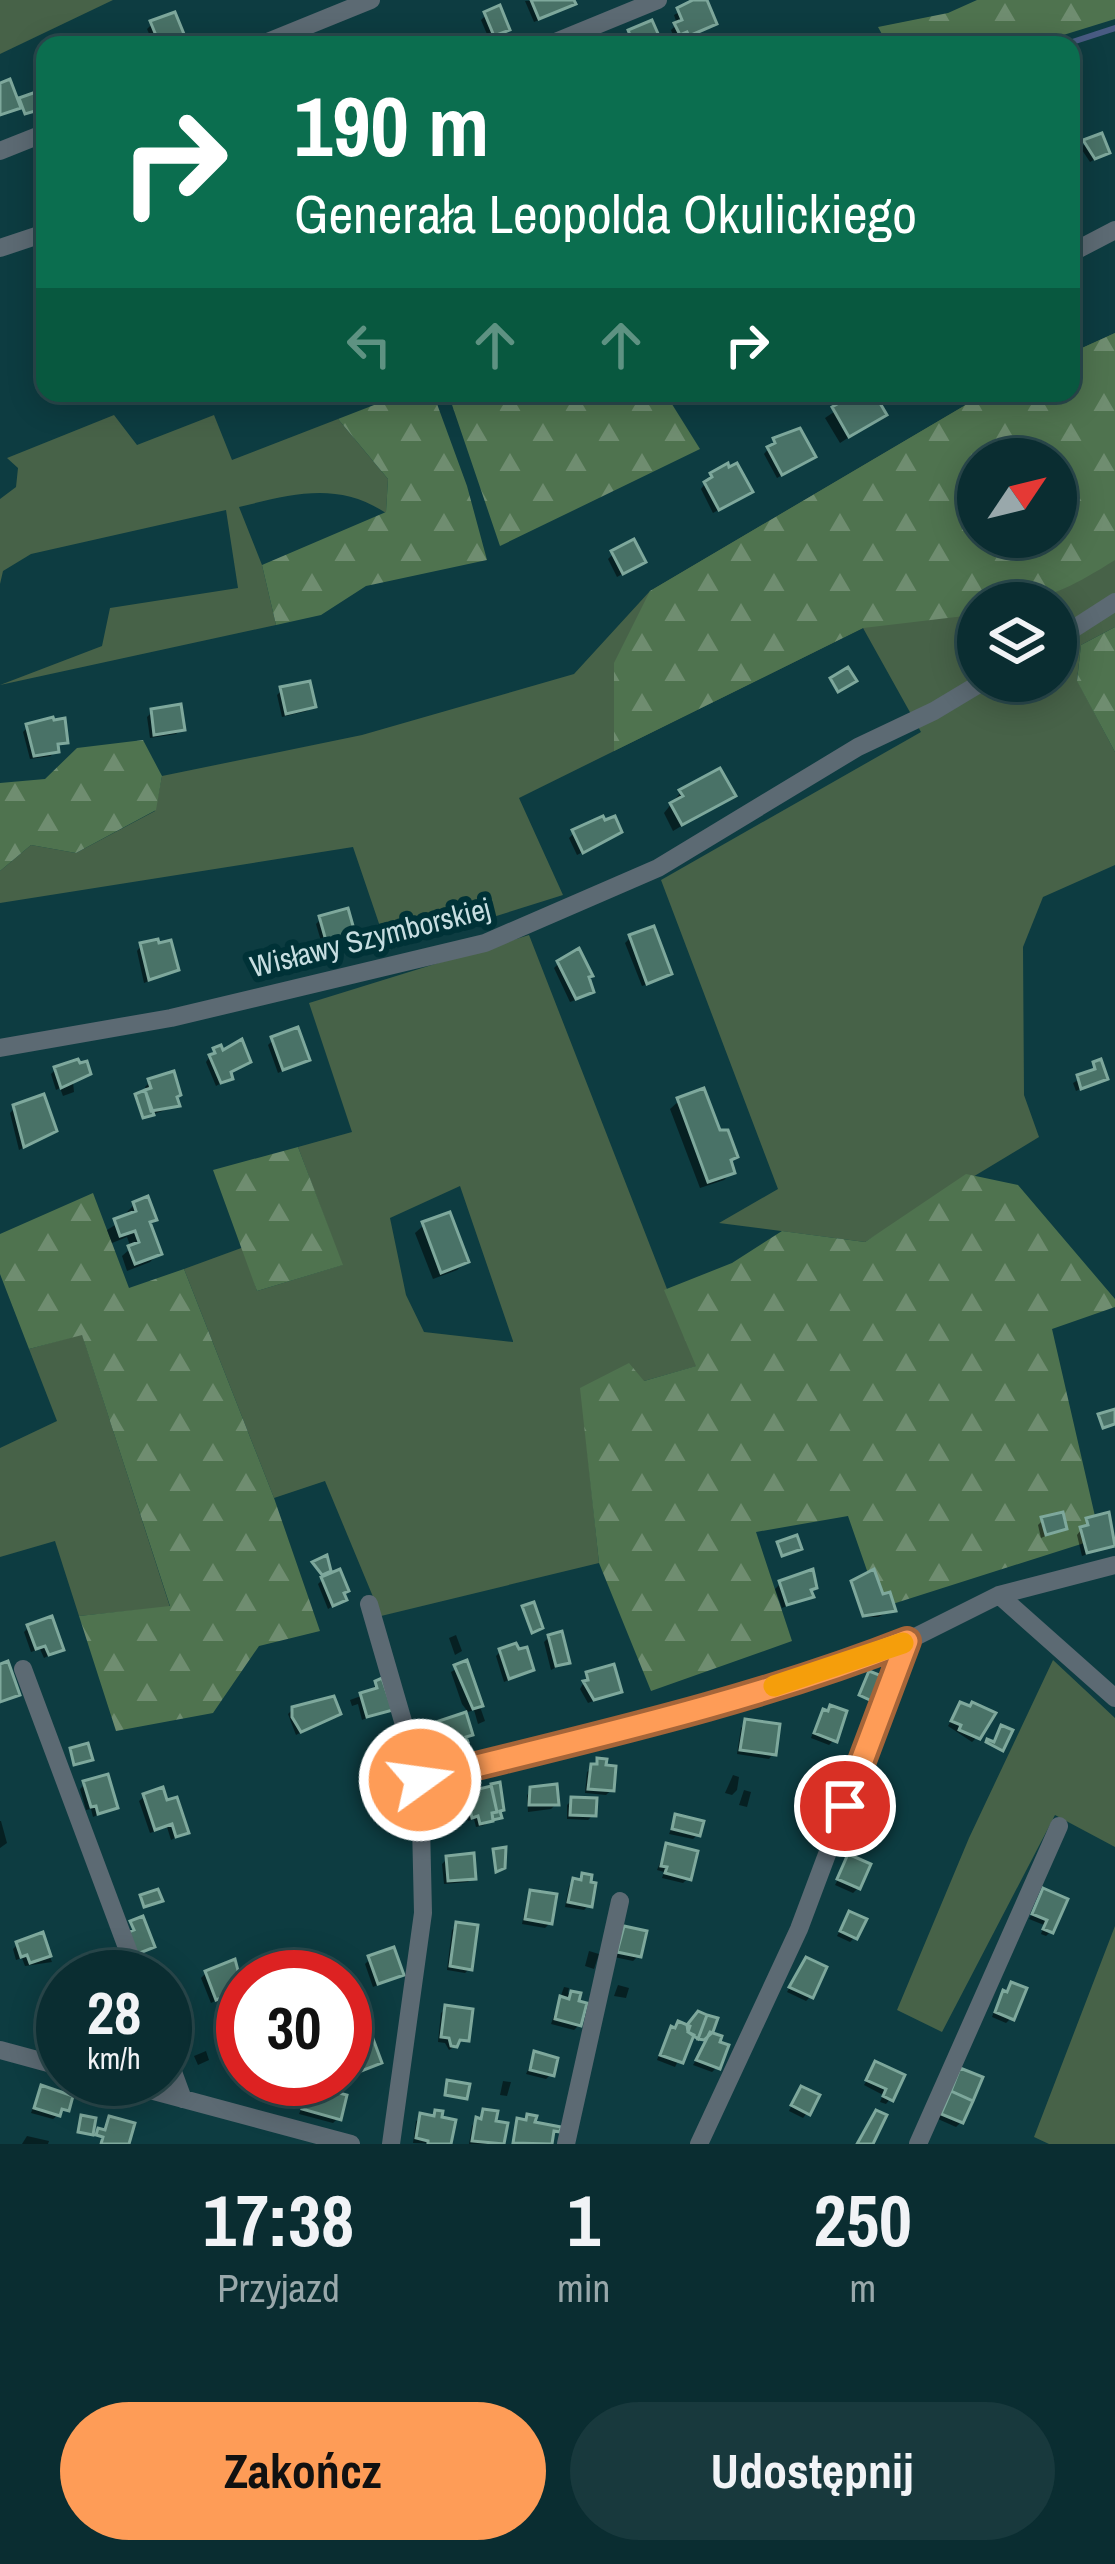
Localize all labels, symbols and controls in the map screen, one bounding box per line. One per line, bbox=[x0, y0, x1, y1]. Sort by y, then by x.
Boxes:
text: 190 m bbox=[294, 69, 489, 182]
icon: right bbox=[96, 84, 252, 240]
text: Generała Leopolda Okulickiego bbox=[294, 177, 917, 250]
icon: left bbox=[336, 312, 402, 378]
icon: ahead bbox=[462, 312, 528, 378]
icon: ahead bbox=[588, 312, 654, 378]
icon: right bbox=[714, 312, 780, 378]
north arrow bbox=[957, 438, 1077, 558]
map controls bbox=[957, 438, 1077, 702]
button: layers bbox=[957, 582, 1077, 702]
street label: Wisławy Szymborskiej bbox=[246, 888, 494, 986]
position arrow bbox=[357, 1717, 483, 1843]
pin bbox=[794, 1755, 896, 1857]
icon: arrive bbox=[812, 1773, 878, 1839]
speed limit sign: 30 bbox=[216, 1950, 372, 2106]
text: 28 bbox=[87, 1972, 141, 2053]
text: km/h bbox=[87, 2038, 141, 2078]
text: 17:38 bbox=[203, 2171, 354, 2268]
text: 1 bbox=[567, 2171, 600, 2268]
text: 250 bbox=[813, 2171, 912, 2268]
text: Przyjazd bbox=[217, 2262, 340, 2314]
text: min bbox=[557, 2262, 610, 2314]
text: m bbox=[849, 2262, 876, 2314]
button: Zakończ bbox=[60, 2402, 546, 2540]
button: Udostępnij bbox=[570, 2402, 1055, 2540]

